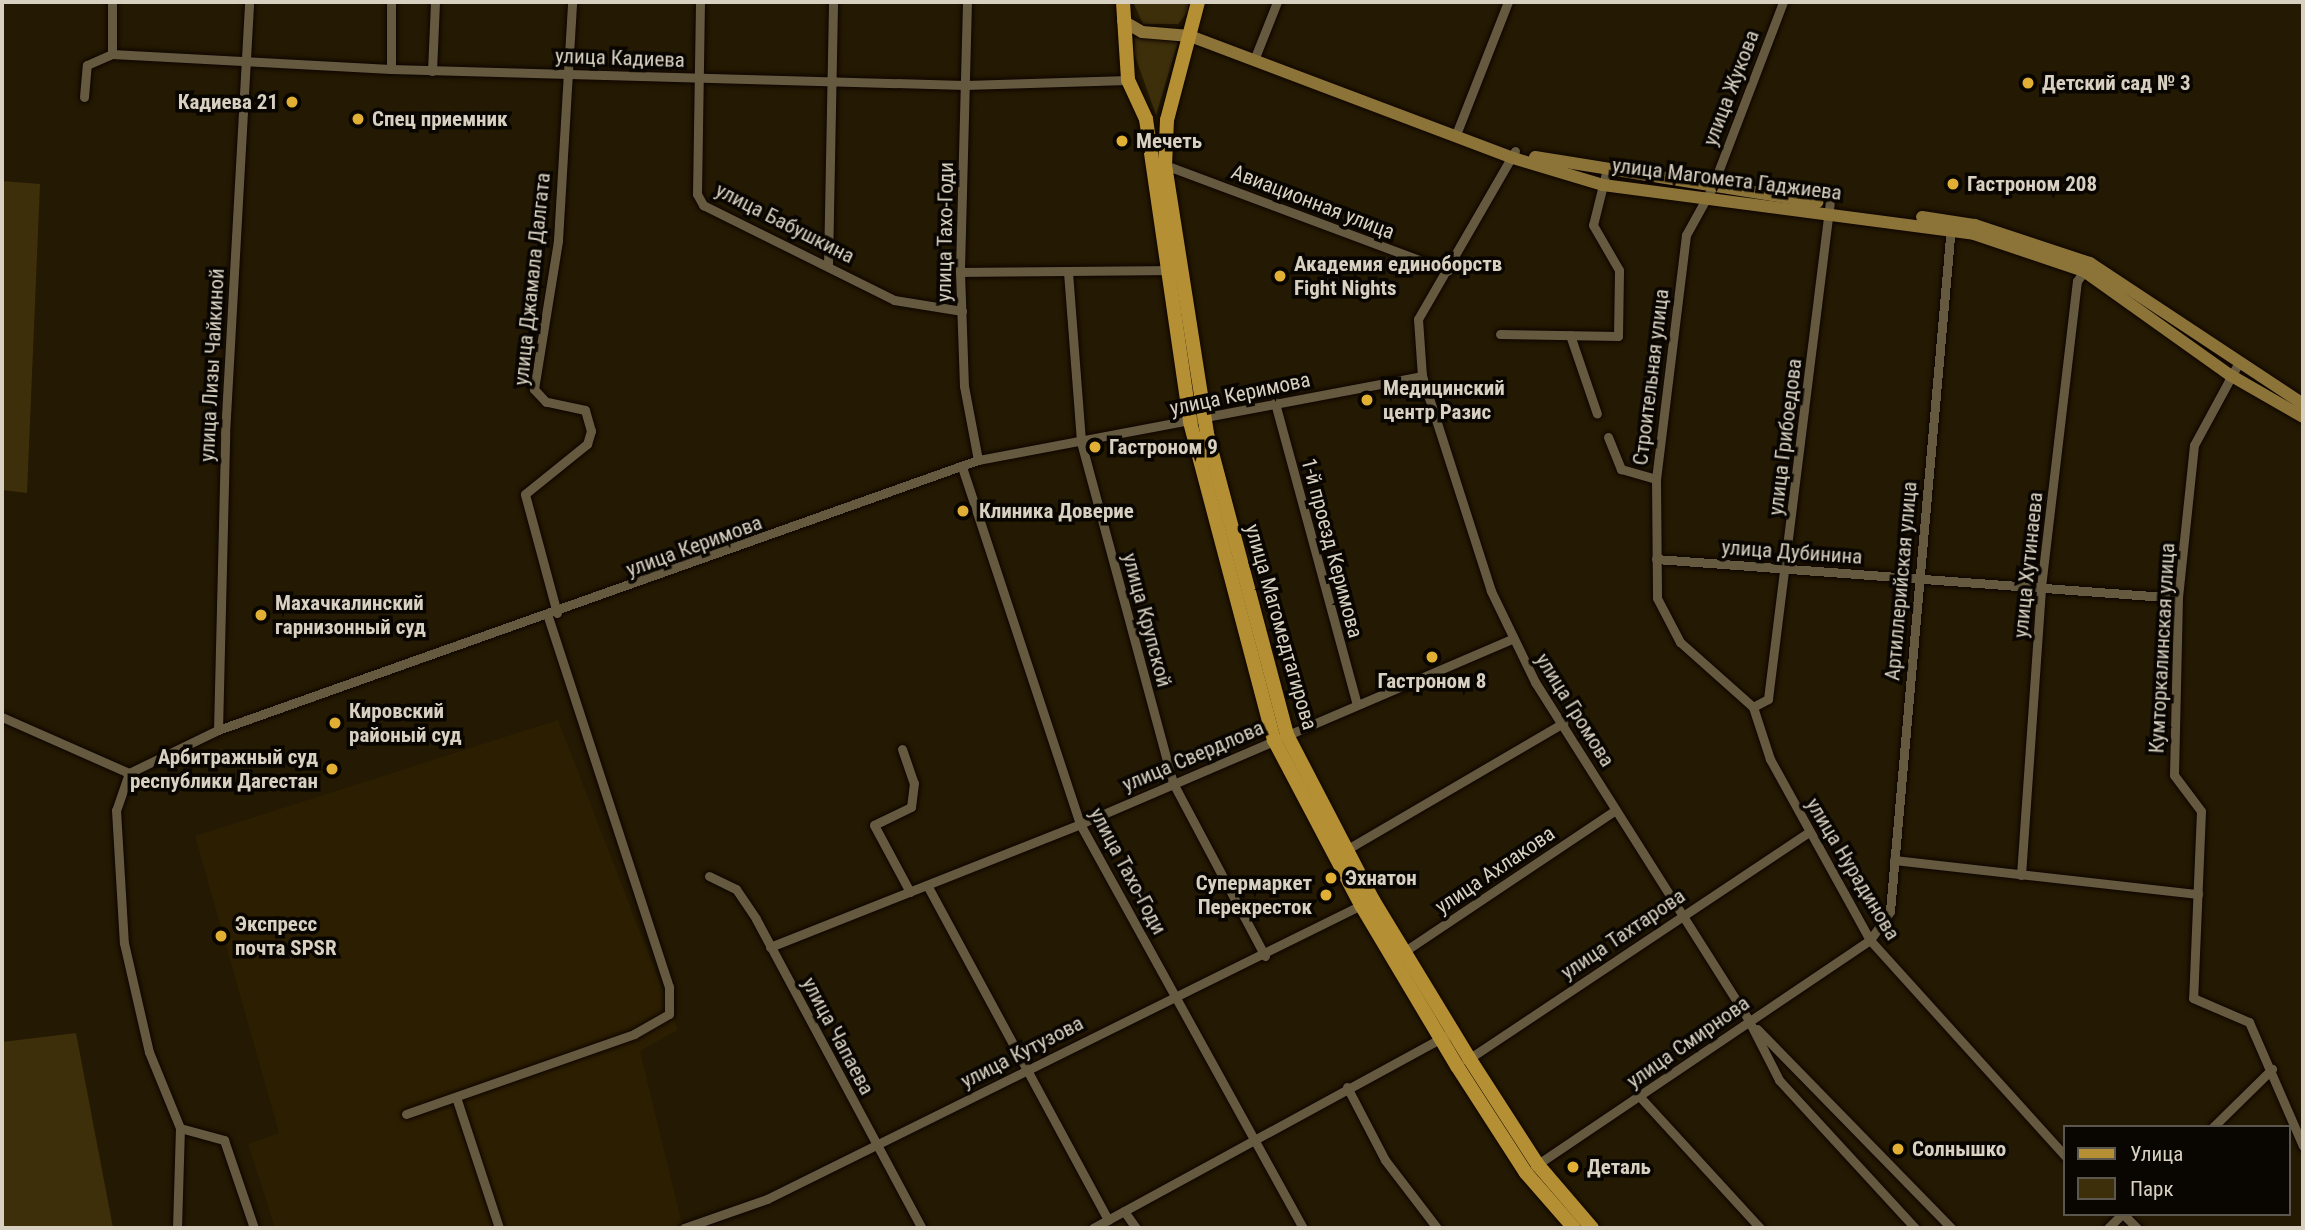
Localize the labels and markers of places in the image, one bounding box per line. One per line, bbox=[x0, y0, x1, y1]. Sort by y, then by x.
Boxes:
place label: Детский сад № 3 bbox=[2042, 70, 2191, 96]
marker: Детский сад № 3 bbox=[2020, 75, 2036, 91]
place label: Кадиева 21 bbox=[178, 89, 278, 115]
marker: Кадиева 21 bbox=[284, 94, 300, 110]
place label: Спец приемник bbox=[372, 106, 508, 132]
marker: Спец приемник bbox=[350, 111, 366, 127]
place label: Мечеть bbox=[1136, 128, 1202, 154]
marker: Мечеть bbox=[1114, 133, 1130, 149]
place label: Гастроном 208 bbox=[1967, 171, 2097, 197]
marker: Гастроном 208 bbox=[1945, 176, 1961, 192]
place label: Академия единоборств Fight Nights bbox=[1294, 251, 1502, 301]
marker: Академия единоборств Fight Nights bbox=[1272, 268, 1288, 284]
place label: Медицинский центр Разис bbox=[1383, 375, 1505, 425]
marker: Медицинский центр Разис bbox=[1357, 390, 1377, 410]
place label: Гастроном 9 bbox=[1109, 434, 1218, 460]
marker: Гастроном 9 bbox=[1087, 439, 1103, 455]
place label: Клиника Доверие bbox=[979, 498, 1134, 524]
marker: Клиника Доверие bbox=[953, 501, 973, 521]
place label: Махачкалинский гарнизонный суд bbox=[275, 590, 426, 640]
marker: Махачкалинский гарнизонный суд bbox=[253, 607, 269, 623]
marker: Гастроном 8 bbox=[1424, 649, 1440, 665]
place label: Гастроном 8 bbox=[1378, 668, 1486, 694]
place label: Кировский районый суд bbox=[349, 698, 462, 748]
marker: Кировский районый суд bbox=[327, 715, 343, 731]
place label: Арбитражный суд республики Дагестан bbox=[130, 744, 318, 794]
marker: Арбитражный суд республики Дагестан bbox=[324, 761, 340, 777]
place label: Эхнатон bbox=[1345, 865, 1417, 891]
place label: Супермаркет Перекресток bbox=[1196, 870, 1312, 920]
marker: Эхнатон bbox=[1323, 870, 1339, 886]
marker: Супермаркет Перекресток bbox=[1318, 887, 1334, 903]
place label: Экспресс почта SPSR bbox=[235, 911, 337, 961]
marker: Экспресс почта SPSR bbox=[213, 928, 229, 944]
place label: Солнышко bbox=[1912, 1136, 2006, 1162]
marker: Солнышко bbox=[1890, 1141, 1906, 1157]
place label: Деталь bbox=[1587, 1154, 1651, 1180]
marker: Деталь bbox=[1565, 1159, 1581, 1175]

